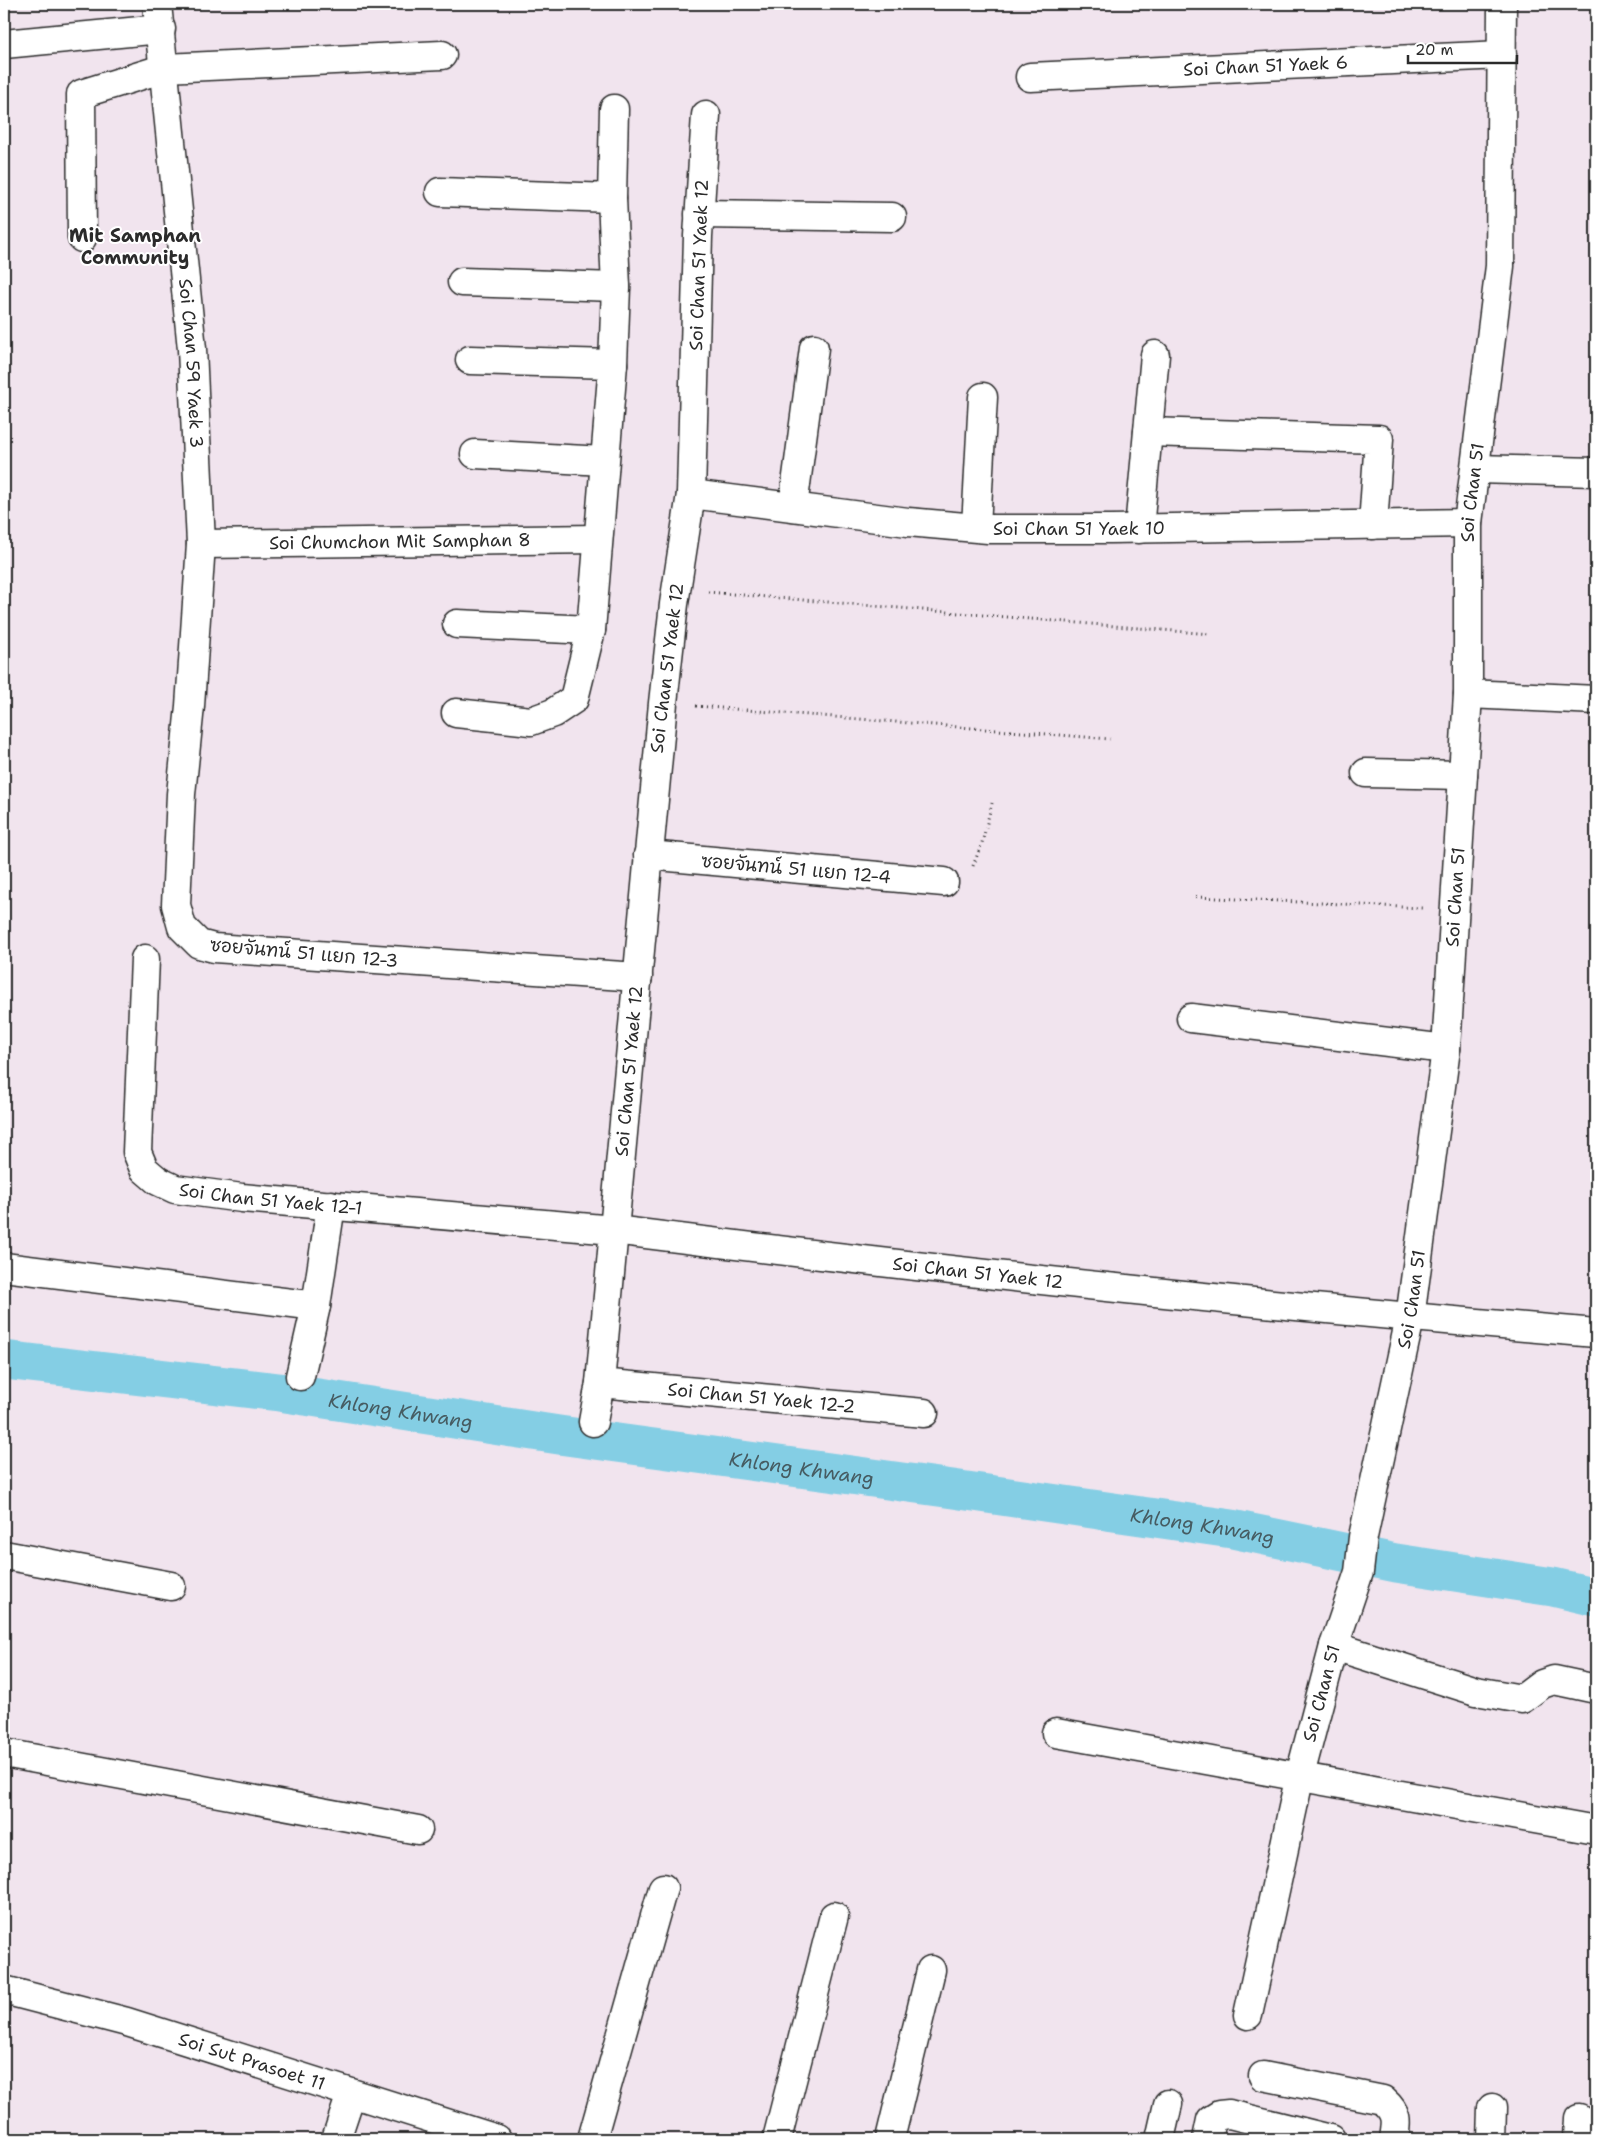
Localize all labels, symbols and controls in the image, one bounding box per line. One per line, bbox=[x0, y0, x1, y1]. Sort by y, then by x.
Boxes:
scale bar bbox=[1408, 32, 1516, 64]
text: 20 m bbox=[1415, 40, 1454, 60]
street label: Soi Chan 51 Yaek 6 bbox=[1183, 50, 1349, 82]
street label: Soi Chan 51 Yaek 12 bbox=[684, 179, 714, 351]
district label: Mit Samphan Community bbox=[69, 223, 201, 270]
street label: Soi Chan 59 Yaek 3 bbox=[173, 277, 209, 449]
street label: Soi Chan 51 bbox=[1456, 442, 1490, 542]
street label: Soi Chan 51 Yaek 10 bbox=[993, 516, 1165, 541]
street label: Soi Chumchon Mit Samphan 8 bbox=[269, 528, 531, 555]
street label: Soi Chan 51 Yaek 12 bbox=[645, 581, 689, 755]
street label: Soi Chan 51 bbox=[1440, 846, 1470, 947]
street label: ซอยจันทน์ 51 แยก 12-4 bbox=[700, 848, 892, 889]
street label: ซอยจันทน์ 51 แยก 12-3 bbox=[209, 932, 399, 973]
street label: Soi Chan 51 Yaek 12 bbox=[610, 985, 648, 1157]
street label: Soi Chan 51 Yaek 12-1 bbox=[178, 1178, 363, 1220]
street label: Soi Chan 51 bbox=[1392, 1248, 1431, 1351]
street label: Soi Chan 51 Yaek 12 bbox=[891, 1252, 1064, 1294]
street label: Soi Chan 51 Yaek 12-2 bbox=[666, 1377, 856, 1419]
water label: Khlong Khwang bbox=[327, 1387, 475, 1434]
water label: Khlong Khwang bbox=[728, 1446, 876, 1491]
water label: Khlong Khwang bbox=[1129, 1502, 1277, 1550]
street label: Soi Chan 51 bbox=[1297, 1642, 1346, 1745]
street label: Soi Sut Prasoet 11 bbox=[176, 2027, 328, 2096]

